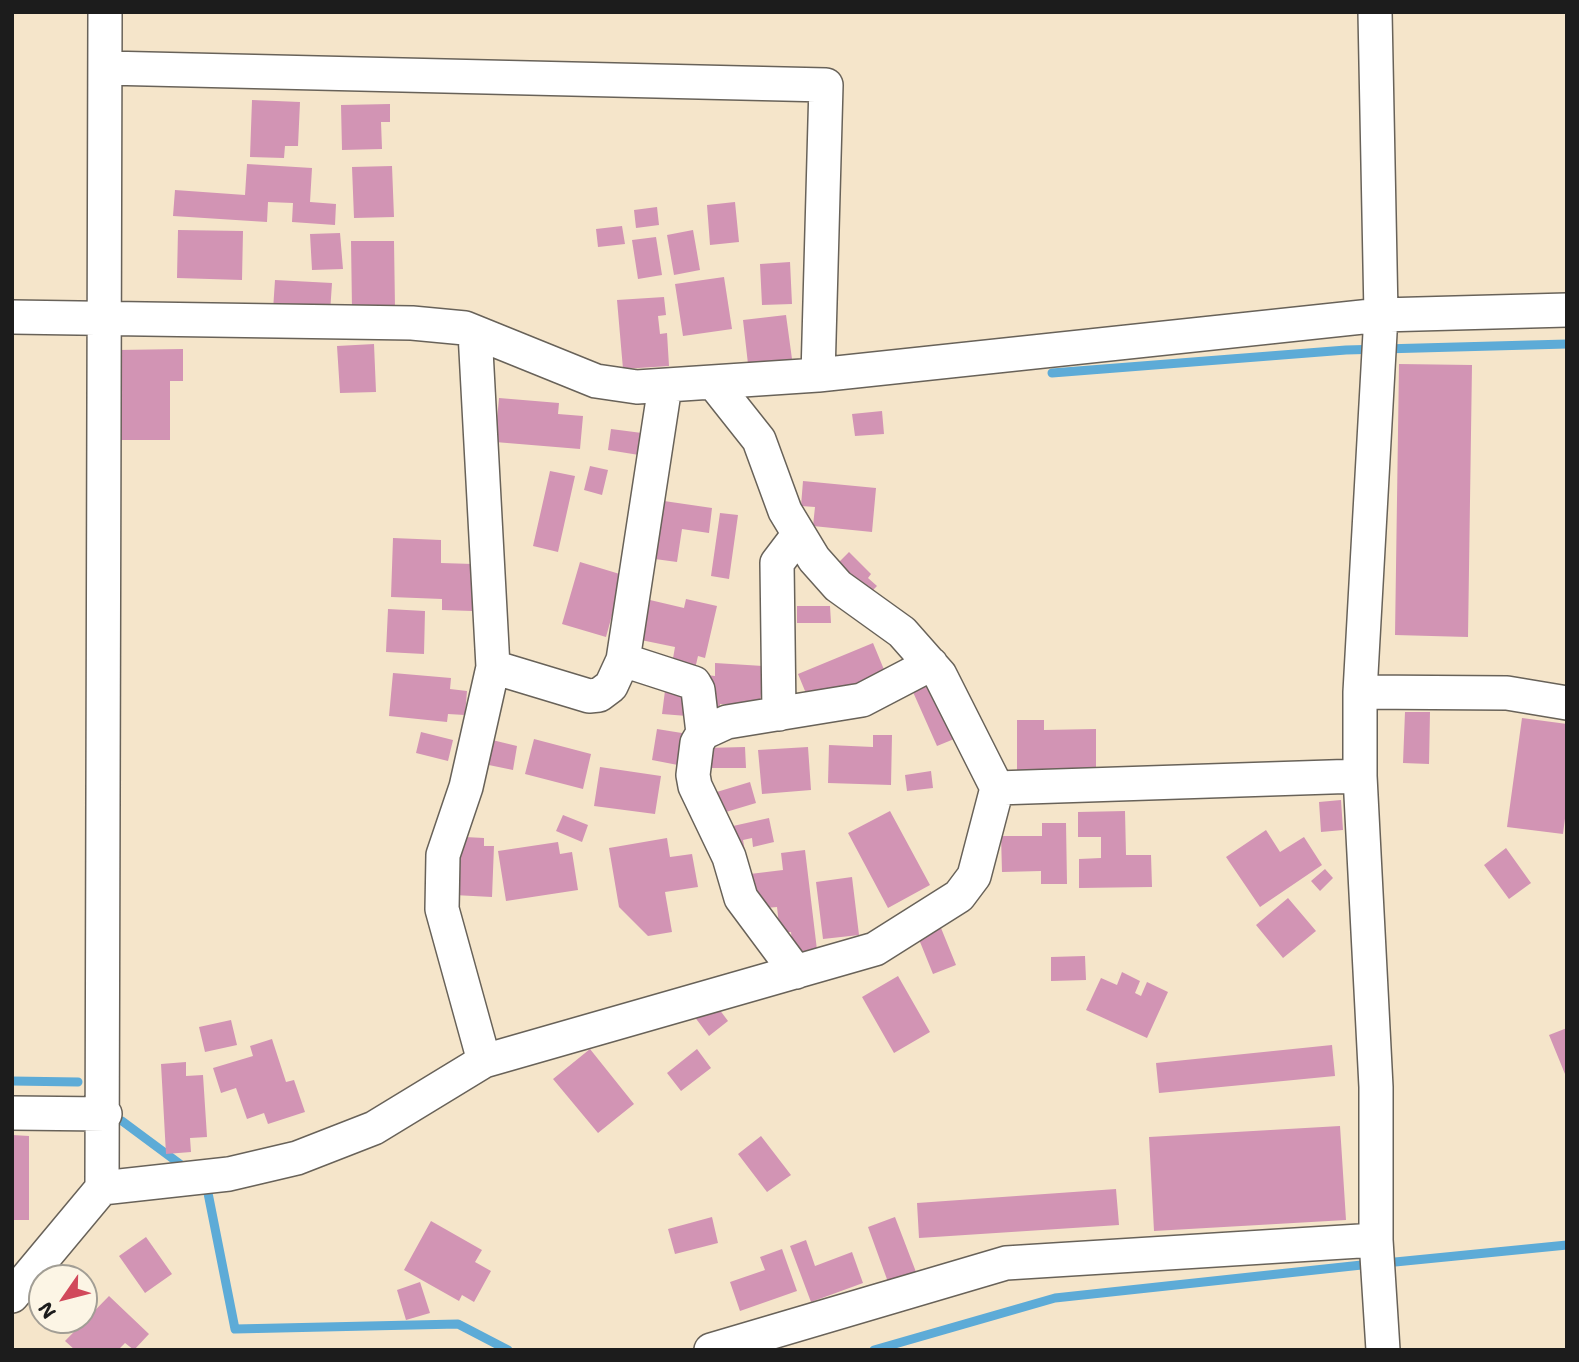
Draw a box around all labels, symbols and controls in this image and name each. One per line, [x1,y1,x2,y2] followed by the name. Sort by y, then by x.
[28,1264,98,1334] north arrow
[32,1297,62,1324] text: N

